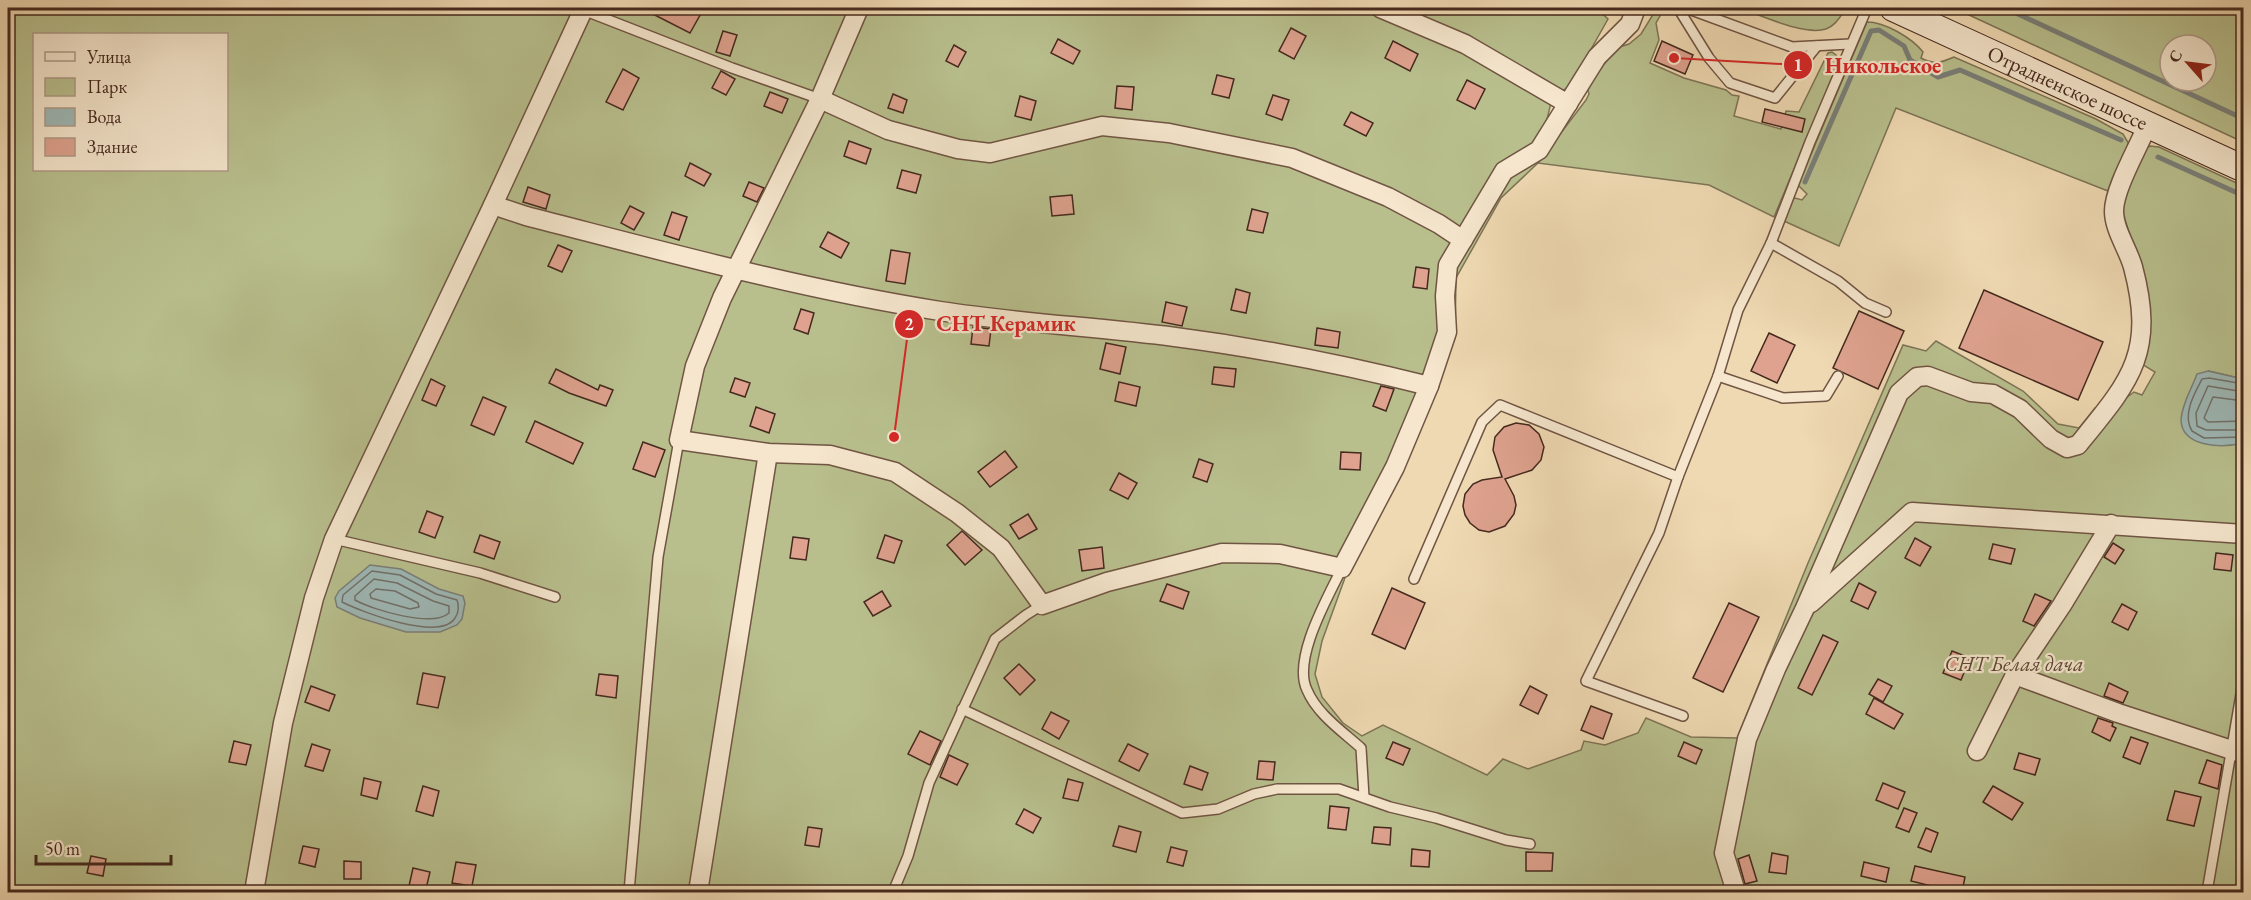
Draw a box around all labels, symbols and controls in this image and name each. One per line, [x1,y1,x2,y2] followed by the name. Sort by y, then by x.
[33,33,228,171] legend
[2158,33,2218,93] north arrow
[1983,39,2152,136] street label: Отрадненское шоссе
[86,45,132,68] text: Улица
[1783,45,1953,85] callout: Никольское
[2163,46,2187,66] text: С
[1825,51,1941,80] text: Никольское
[1793,53,1803,76] text: 1
[87,75,127,98] text: Парк
[87,105,122,128] text: Вода
[87,135,137,158] text: Здание
[894,304,1088,344] callout: СНТ Керамик
[936,309,1077,338] text: СНТ Керамик
[904,312,914,335] text: 2
[1944,650,2084,677] park label: СНТ Белая дача
[36,828,171,866] scale bar
[45,837,80,860] text: 50 m

